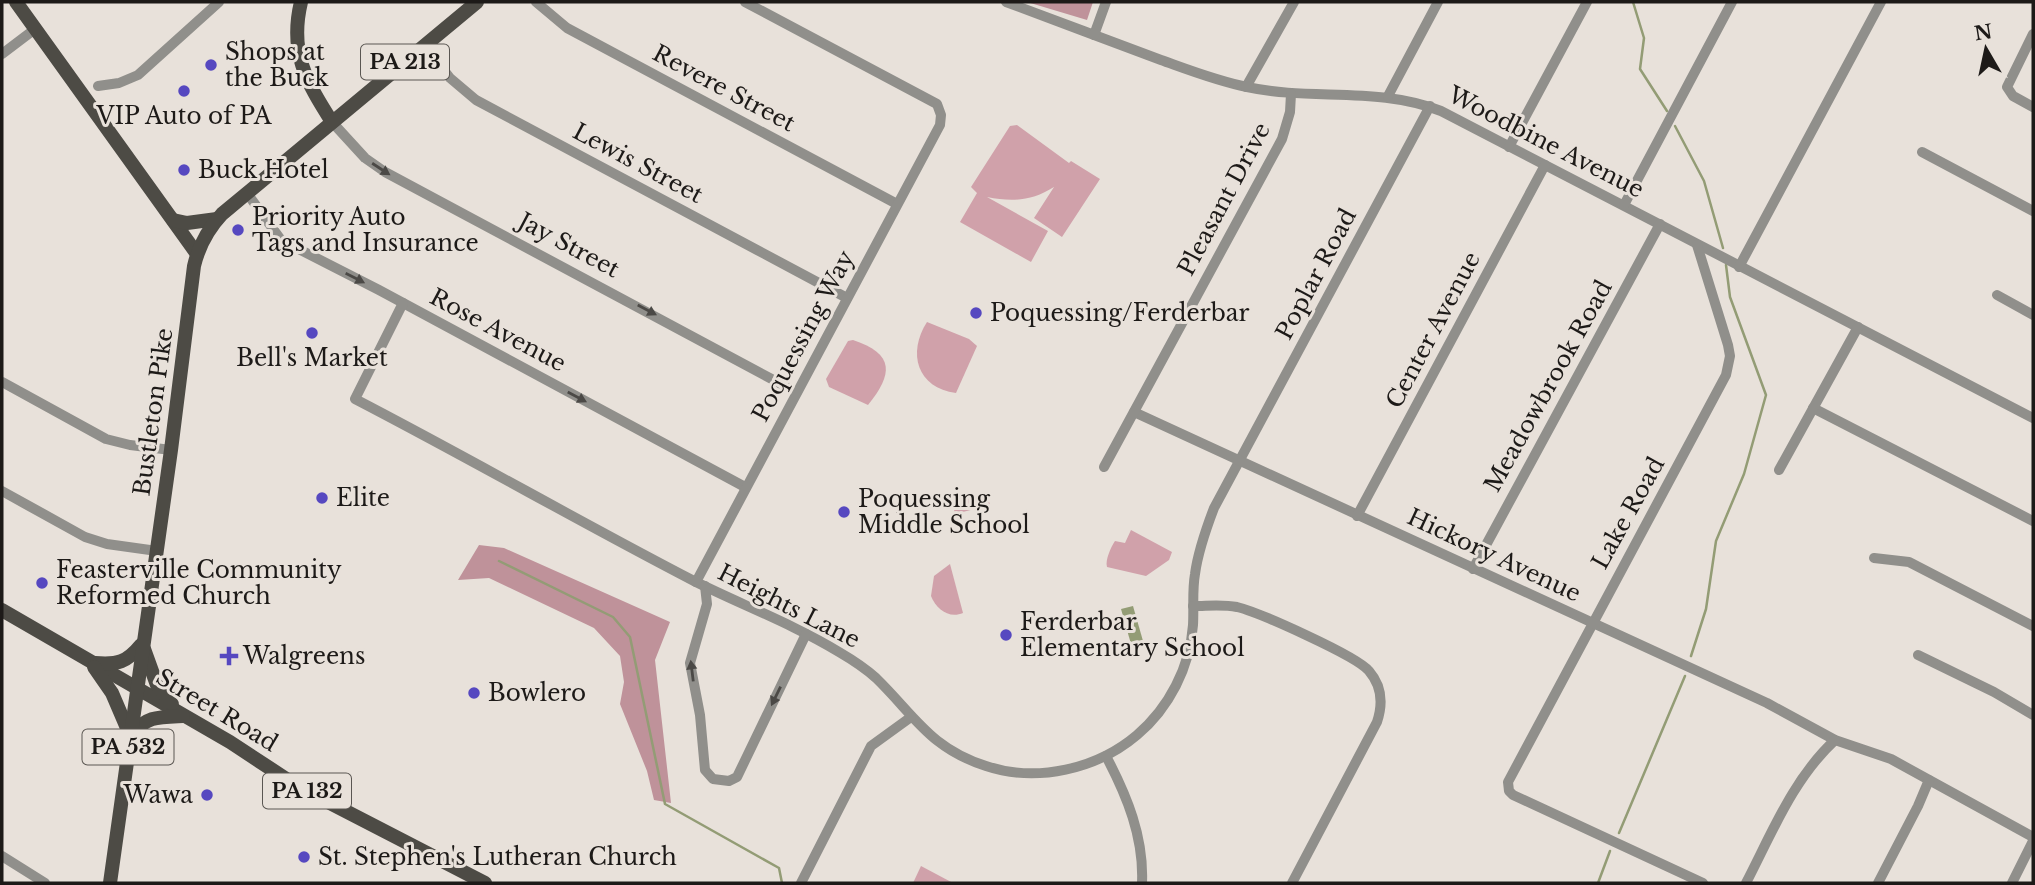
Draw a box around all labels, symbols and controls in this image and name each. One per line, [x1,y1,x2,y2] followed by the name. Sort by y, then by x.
[1951,14,2021,84] north arrow
[1973,20,1994,45] text: N
[225,38,330,92] place label: Shops at the Buck
[648,39,800,137] street label: Revere Street
[361,44,449,80] road number: PA 213
[203,57,219,73] marker: Shops at the Buck
[1443,80,1649,204] street label: Woodbine Avenue
[176,83,192,99] marker: VIP Auto of PA
[96,102,273,130] place label: VIP Auto of PA
[568,117,708,209] street label: Lewis Street
[1172,118,1276,280] street label: Pleasant Drive
[198,156,329,184] place label: Buck Hotel
[176,162,192,178] marker: Buck Hotel
[372,162,390,176] one-way arrow
[252,203,479,257] place label: Priority Auto Tags and Insurance
[1270,204,1362,344] street label: Poplar Road
[511,205,625,283] street label: Jay Street
[230,222,246,238] marker: Priority Auto Tags and Insurance
[746,245,860,426] street label: Poquessing Way
[1380,247,1486,413] street label: Center Avenue
[345,272,365,283] one-way arrow
[1478,275,1618,497] street label: Meadowbrook Road
[425,282,571,378] street label: Rose Avenue
[990,299,1250,327] place label: Poquessing/Ferderbar
[637,304,657,316] one-way arrow
[968,305,984,321] marker: Poquessing/Ferderbar
[304,325,320,341] marker: Bell's Market
[127,326,179,498] street label: Bustleton Pike
[236,344,388,372] place label: Bell's Market
[567,391,587,403] one-way arrow
[1586,452,1670,574] street label: Lake Road
[336,484,390,512] place label: Elite
[858,485,1030,539] place label: Poquessing Middle School
[314,490,330,506] marker: Elite
[1403,503,1585,607] street label: Hickory Avenue
[836,504,852,520] marker: Poquessing Middle School
[56,556,342,610] place label: Feasterville Community Reformed Church
[713,558,865,654] street label: Heights Lane
[34,575,50,591] marker: Feasterville Community Reformed Church
[1020,608,1245,662] place label: Ferderbar Elementary School
[998,627,1014,643] marker: Ferderbar Elementary School
[242,642,365,670] place label: Walgreens
[221,648,237,664] marker: Walgreens
[687,660,698,682] one-way arrow
[151,663,283,757] street label: Street Road
[488,679,586,707] place label: Bowlero
[466,685,482,701] marker: Bowlero
[770,686,782,706] one-way arrow
[82,730,174,764] road number: PA 532
[263,774,351,808] road number: PA 132
[123,781,193,809] place label: Wawa
[199,787,215,803] marker: Wawa
[318,843,677,871] place label: St. Stephen's Lutheran Church
[296,849,312,865] marker: St. Stephen's Lutheran Church

